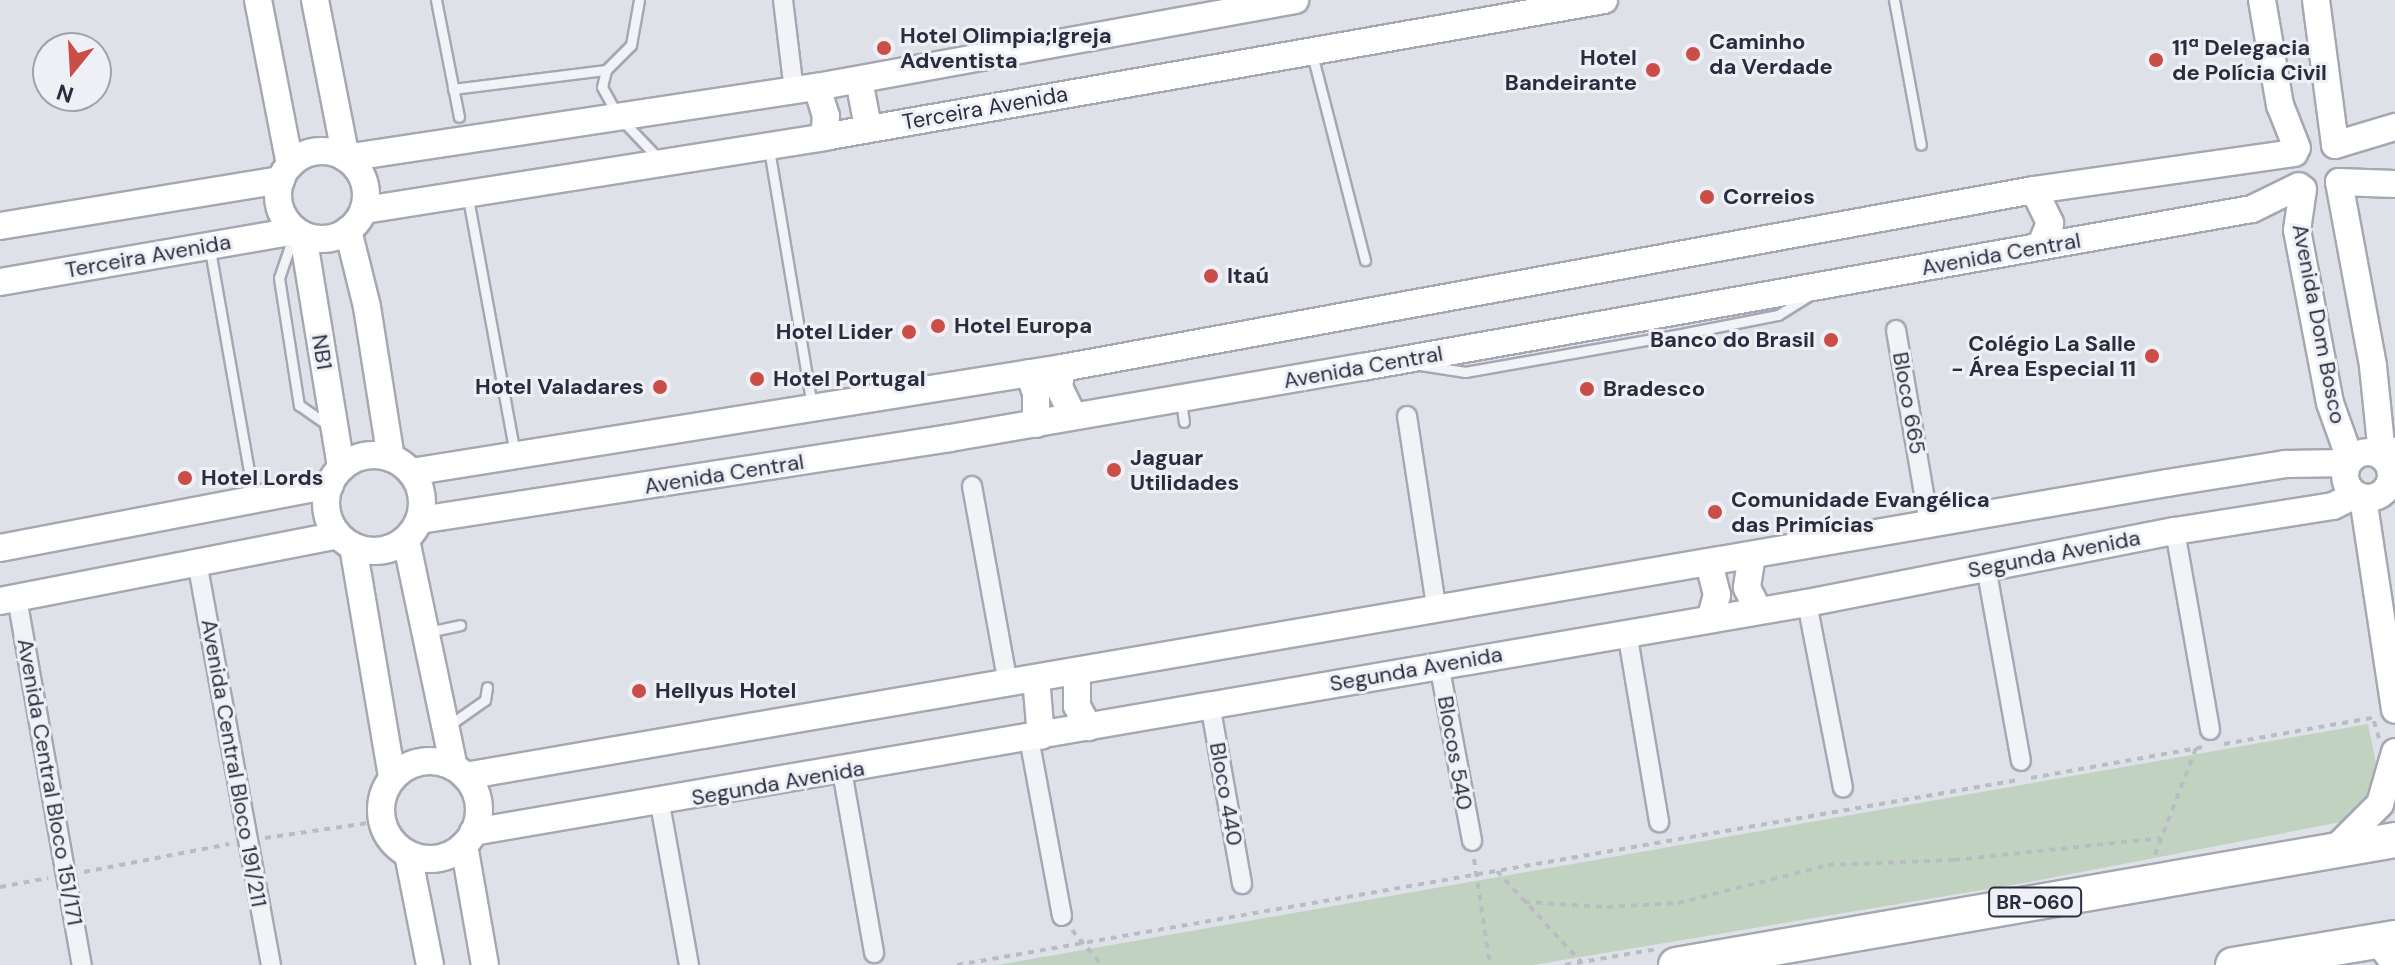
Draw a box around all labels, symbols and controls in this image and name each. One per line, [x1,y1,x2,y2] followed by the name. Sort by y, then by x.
[900,22,1112,74] place label: Hotel Olimpia;Igreja Adventista
[1709,28,1833,80] place label: Caminho da Verdade
[32,32,112,112] north arrow
[2172,34,2327,86] place label: 11ª Delegacia de Polícia Civil
[875,39,893,57] marker: Hotel Olimpia;Igreja Adventista
[1505,44,1637,96] place label: Hotel Bandeirante
[1684,45,1702,63] marker: Caminho da Verdade
[2147,51,2165,69] marker: 11ª Delegacia de Polícia Civil
[1644,61,1662,79] marker: Hotel Bandeirante
[53,77,77,110] text: N
[900,80,1070,136] street label: Terceira Avenida
[1723,184,1815,210] place label: Correios
[1698,188,1716,206] marker: Correios
[2287,222,2351,426] street label: Avenida Dom Bosco
[1919,227,2083,281] street label: Avenida Central
[63,228,233,284] street label: Terceira Avenida
[1227,263,1269,289] place label: Itaú
[1202,267,1220,285] marker: Itaú
[954,313,1092,339] place label: Hotel Europa
[929,317,947,335] marker: Hotel Europa
[776,319,893,345] place label: Hotel Lider
[900,323,918,341] marker: Hotel Lider
[1650,327,1815,353] place label: Banco do Brasil
[1951,330,2136,382] place label: Colégio La Salle - Área Especial 11
[1822,331,1840,349] marker: Banco do Brasil
[306,332,338,372] street label: NB1
[1281,340,1445,394] street label: Avenida Central
[2143,347,2161,365] marker: Colégio La Salle - Área Especial 11
[1887,350,1931,456] street label: Bloco 665
[773,366,926,392] place label: Hotel Portugal
[748,370,766,388] marker: Hotel Portugal
[475,374,644,400] place label: Hotel Valadares
[1603,376,1705,402] place label: Bradesco
[651,378,669,396] marker: Hotel Valadares
[1578,380,1596,398] marker: Bradesco
[1130,444,1239,496] place label: Jaguar Utilidades
[642,448,806,500] street label: Avenida Central
[1105,461,1123,479] marker: Jaguar Utilidades
[201,465,323,491] place label: Hotel Lords
[176,469,194,487] marker: Hotel Lords
[1731,486,1990,538] place label: Comunidade Evangélica das Primícias
[1706,503,1724,521] marker: Comunidade Evangélica das Primícias
[1966,524,2142,584] street label: Segunda Avenida
[196,617,272,909] street label: Avenida Central Bloco 191/211
[12,636,88,928] street label: Avenida Central Bloco 151/171
[1328,641,1504,697] street label: Segunda Avenida
[655,678,796,704] place label: Hellyus Hotel
[630,682,648,700] marker: Hellyus Hotel
[1432,694,1478,812] street label: Blocos 540
[1204,740,1248,848] street label: Bloco 440
[690,755,866,811] street label: Segunda Avenida
[1987,886,2083,918] road number: BR-060

